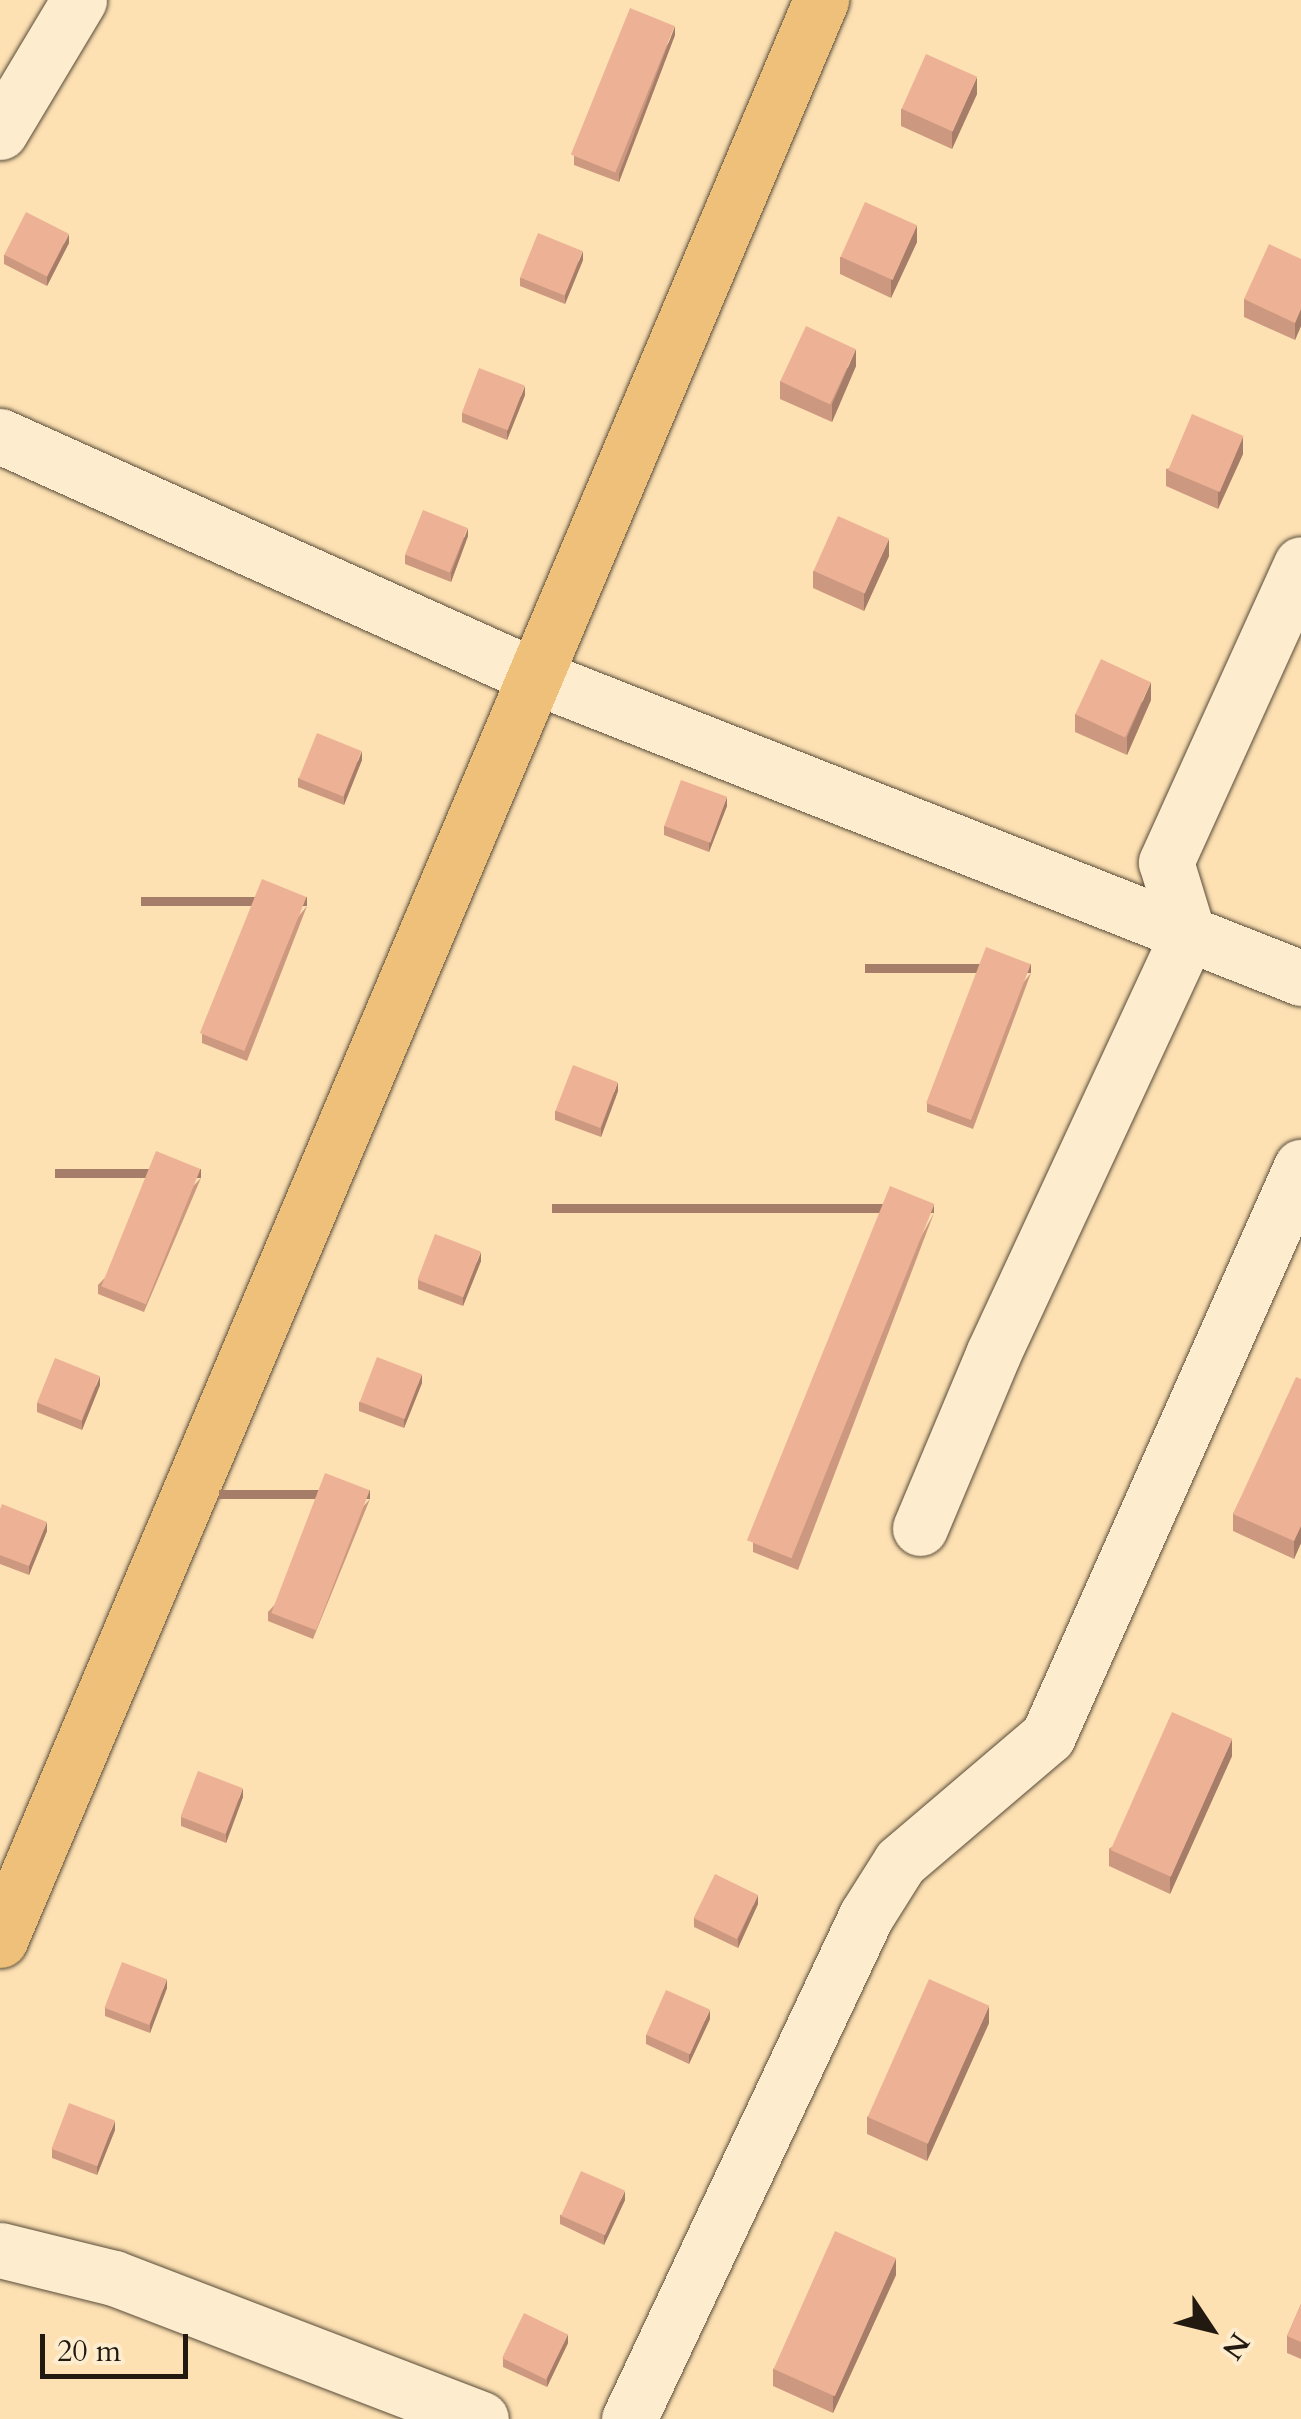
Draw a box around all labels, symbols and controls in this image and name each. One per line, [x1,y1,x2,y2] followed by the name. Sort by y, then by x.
[1161,2279,1261,2379] north arrow
[45,2314,192,2376] scale bar
[1213,2325,1258,2367] text: N
[57,2331,121,2372] text: 20 m

